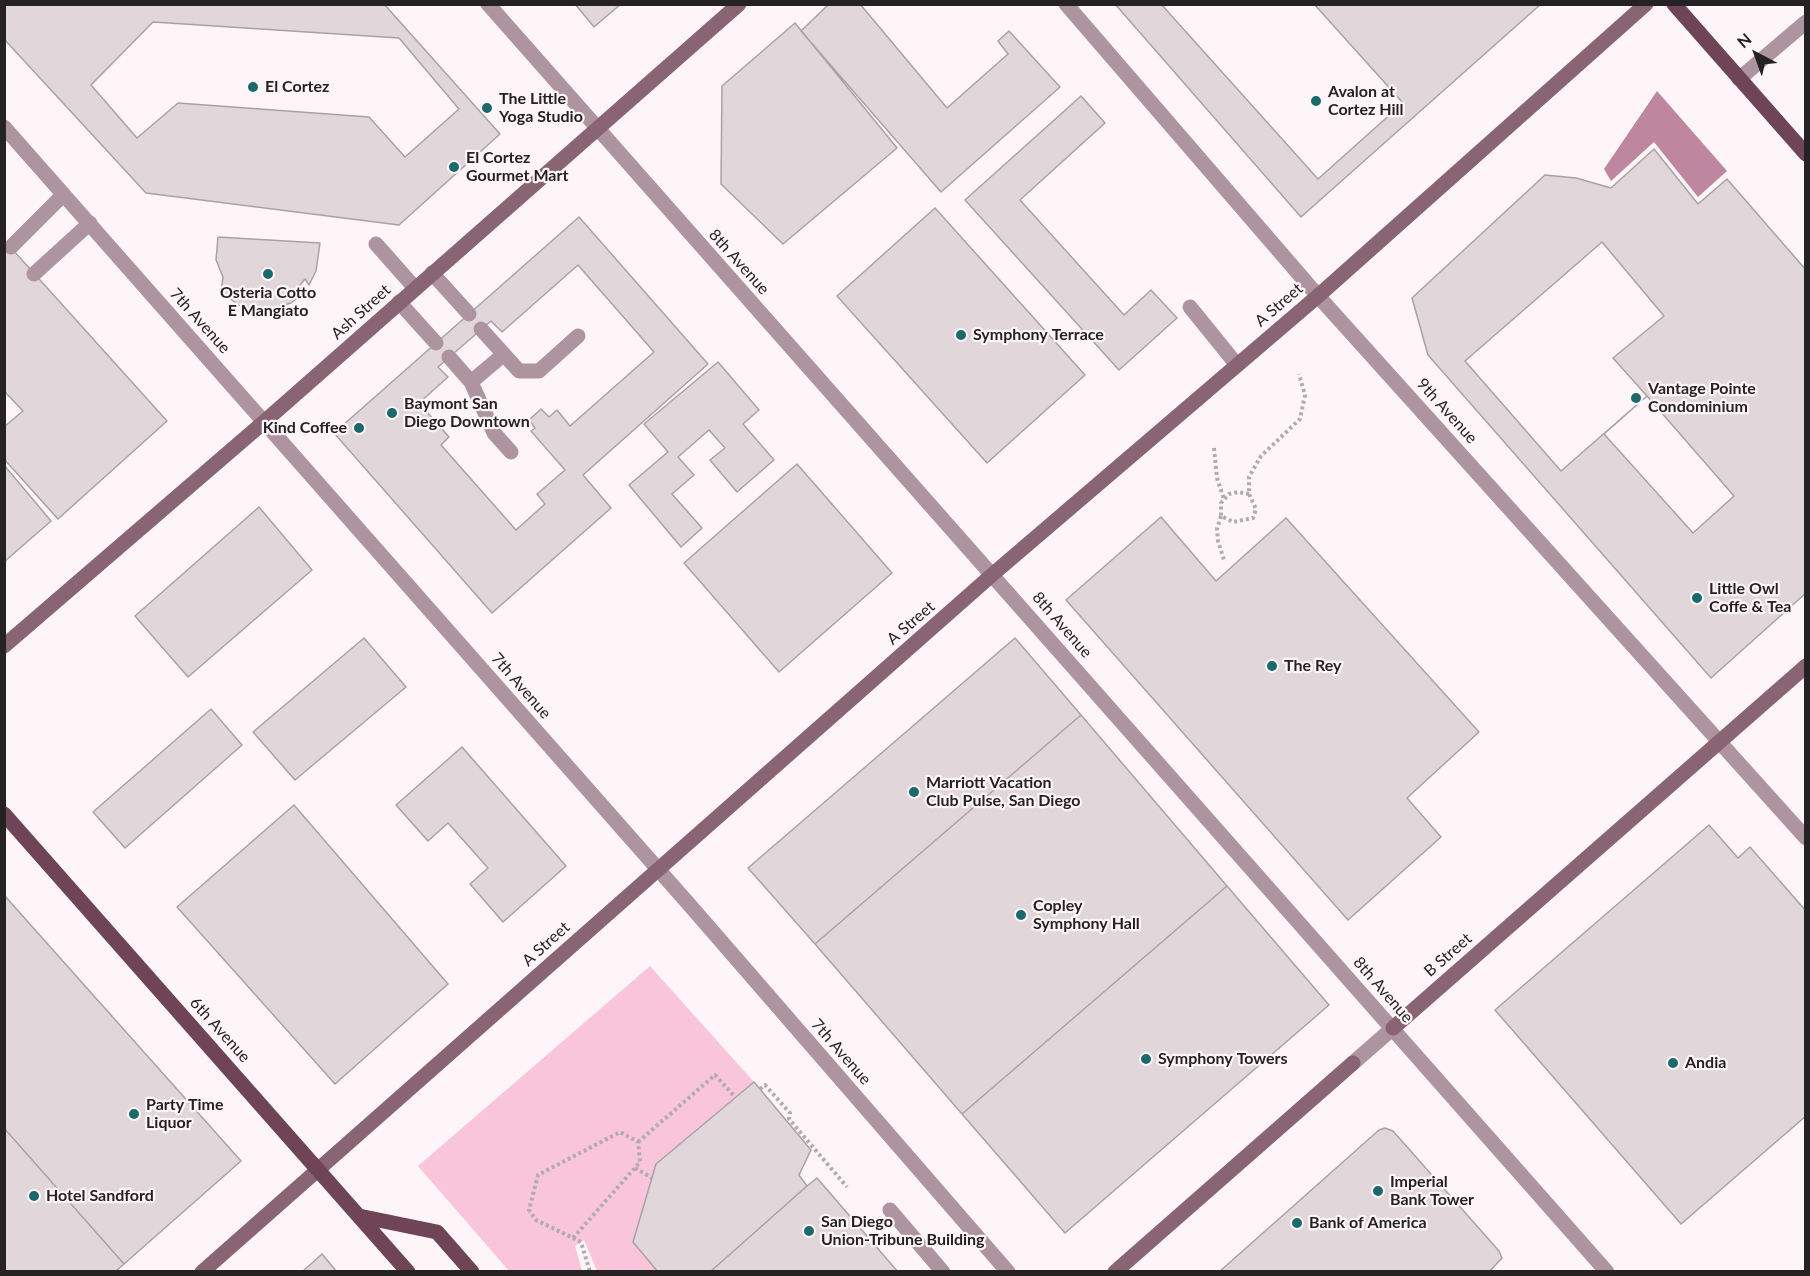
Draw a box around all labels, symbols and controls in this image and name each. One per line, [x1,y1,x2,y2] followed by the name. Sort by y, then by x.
[1726,24,1786,84] north arrow
[1733,29,1755,51] text: N
[265,77,329,97] place label: El Cortez
[246,80,260,94] marker: El Cortez
[1328,82,1403,120] place label: Avalon at Cortez Hill
[499,89,583,127] place label: The Little Yoga Studio
[1309,94,1323,108] marker: Avalon at Cortez Hill
[480,101,494,115] marker: The Little Yoga Studio
[466,148,568,186] place label: El Cortez Gourmet Mart
[447,160,461,174] marker: El Cortez Gourmet Mart
[705,225,773,299] street label: 8th Avenue
[261,267,275,281] marker: Osteria Cotto E Mangiato
[1251,279,1307,331] street label: A Street
[327,280,395,344] street label: Ash Street
[220,283,316,321] place label: Osteria Cotto E Mangiato
[166,284,234,358] street label: 7th Avenue
[973,325,1104,345] place label: Symphony Terrace
[954,328,968,342] marker: Symphony Terrace
[1413,374,1481,448] street label: 9th Avenue
[1648,379,1756,417] place label: Vantage Pointe Condominium
[1629,391,1643,405] marker: Vantage Pointe Condominium
[404,394,530,432] place label: Baymont San Diego Downtown
[385,406,399,420] marker: Baymont San Diego Downtown
[263,418,347,438] place label: Kind Coffee
[352,421,366,435] marker: Kind Coffee
[1709,579,1791,617] place label: Little Owl Coffe & Tea
[1028,588,1096,662] street label: 8th Avenue
[1690,591,1704,605] marker: Little Owl Coffe & Tea
[883,597,939,649] street label: A Street
[487,649,555,723] street label: 7th Avenue
[1284,656,1341,676] place label: The Rey
[1265,659,1279,673] marker: The Rey
[926,773,1080,811] place label: Marriott Vacation Club Pulse, San Diego
[907,785,921,799] marker: Marriott Vacation Club Pulse, San Diego
[1033,896,1140,934] place label: Copley Symphony Hall
[1014,908,1028,922] marker: Copley Symphony Hall
[518,918,574,970] street label: A Street
[1420,929,1476,981] street label: B Street
[1349,953,1417,1027] street label: 8th Avenue
[186,993,254,1067] street label: 6th Avenue
[807,1015,875,1089] street label: 7th Avenue
[1158,1049,1288,1069] place label: Symphony Towers
[1139,1052,1153,1066] marker: Symphony Towers
[1685,1053,1726,1073] place label: Andia
[1666,1056,1680,1070] marker: Andia
[146,1095,224,1133] place label: Party Time Liquor
[127,1107,141,1121] marker: Party Time Liquor
[1390,1172,1474,1210] place label: Imperial Bank Tower
[1371,1184,1385,1198] marker: Imperial Bank Tower
[46,1186,154,1206] place label: Hotel Sandford
[27,1189,41,1203] marker: Hotel Sandford
[821,1212,985,1250] place label: San Diego Union-Tribune Building
[1309,1213,1427,1233] place label: Bank of America
[1290,1216,1304,1230] marker: Bank of America
[802,1224,816,1238] marker: San Diego Union-Tribune Building

